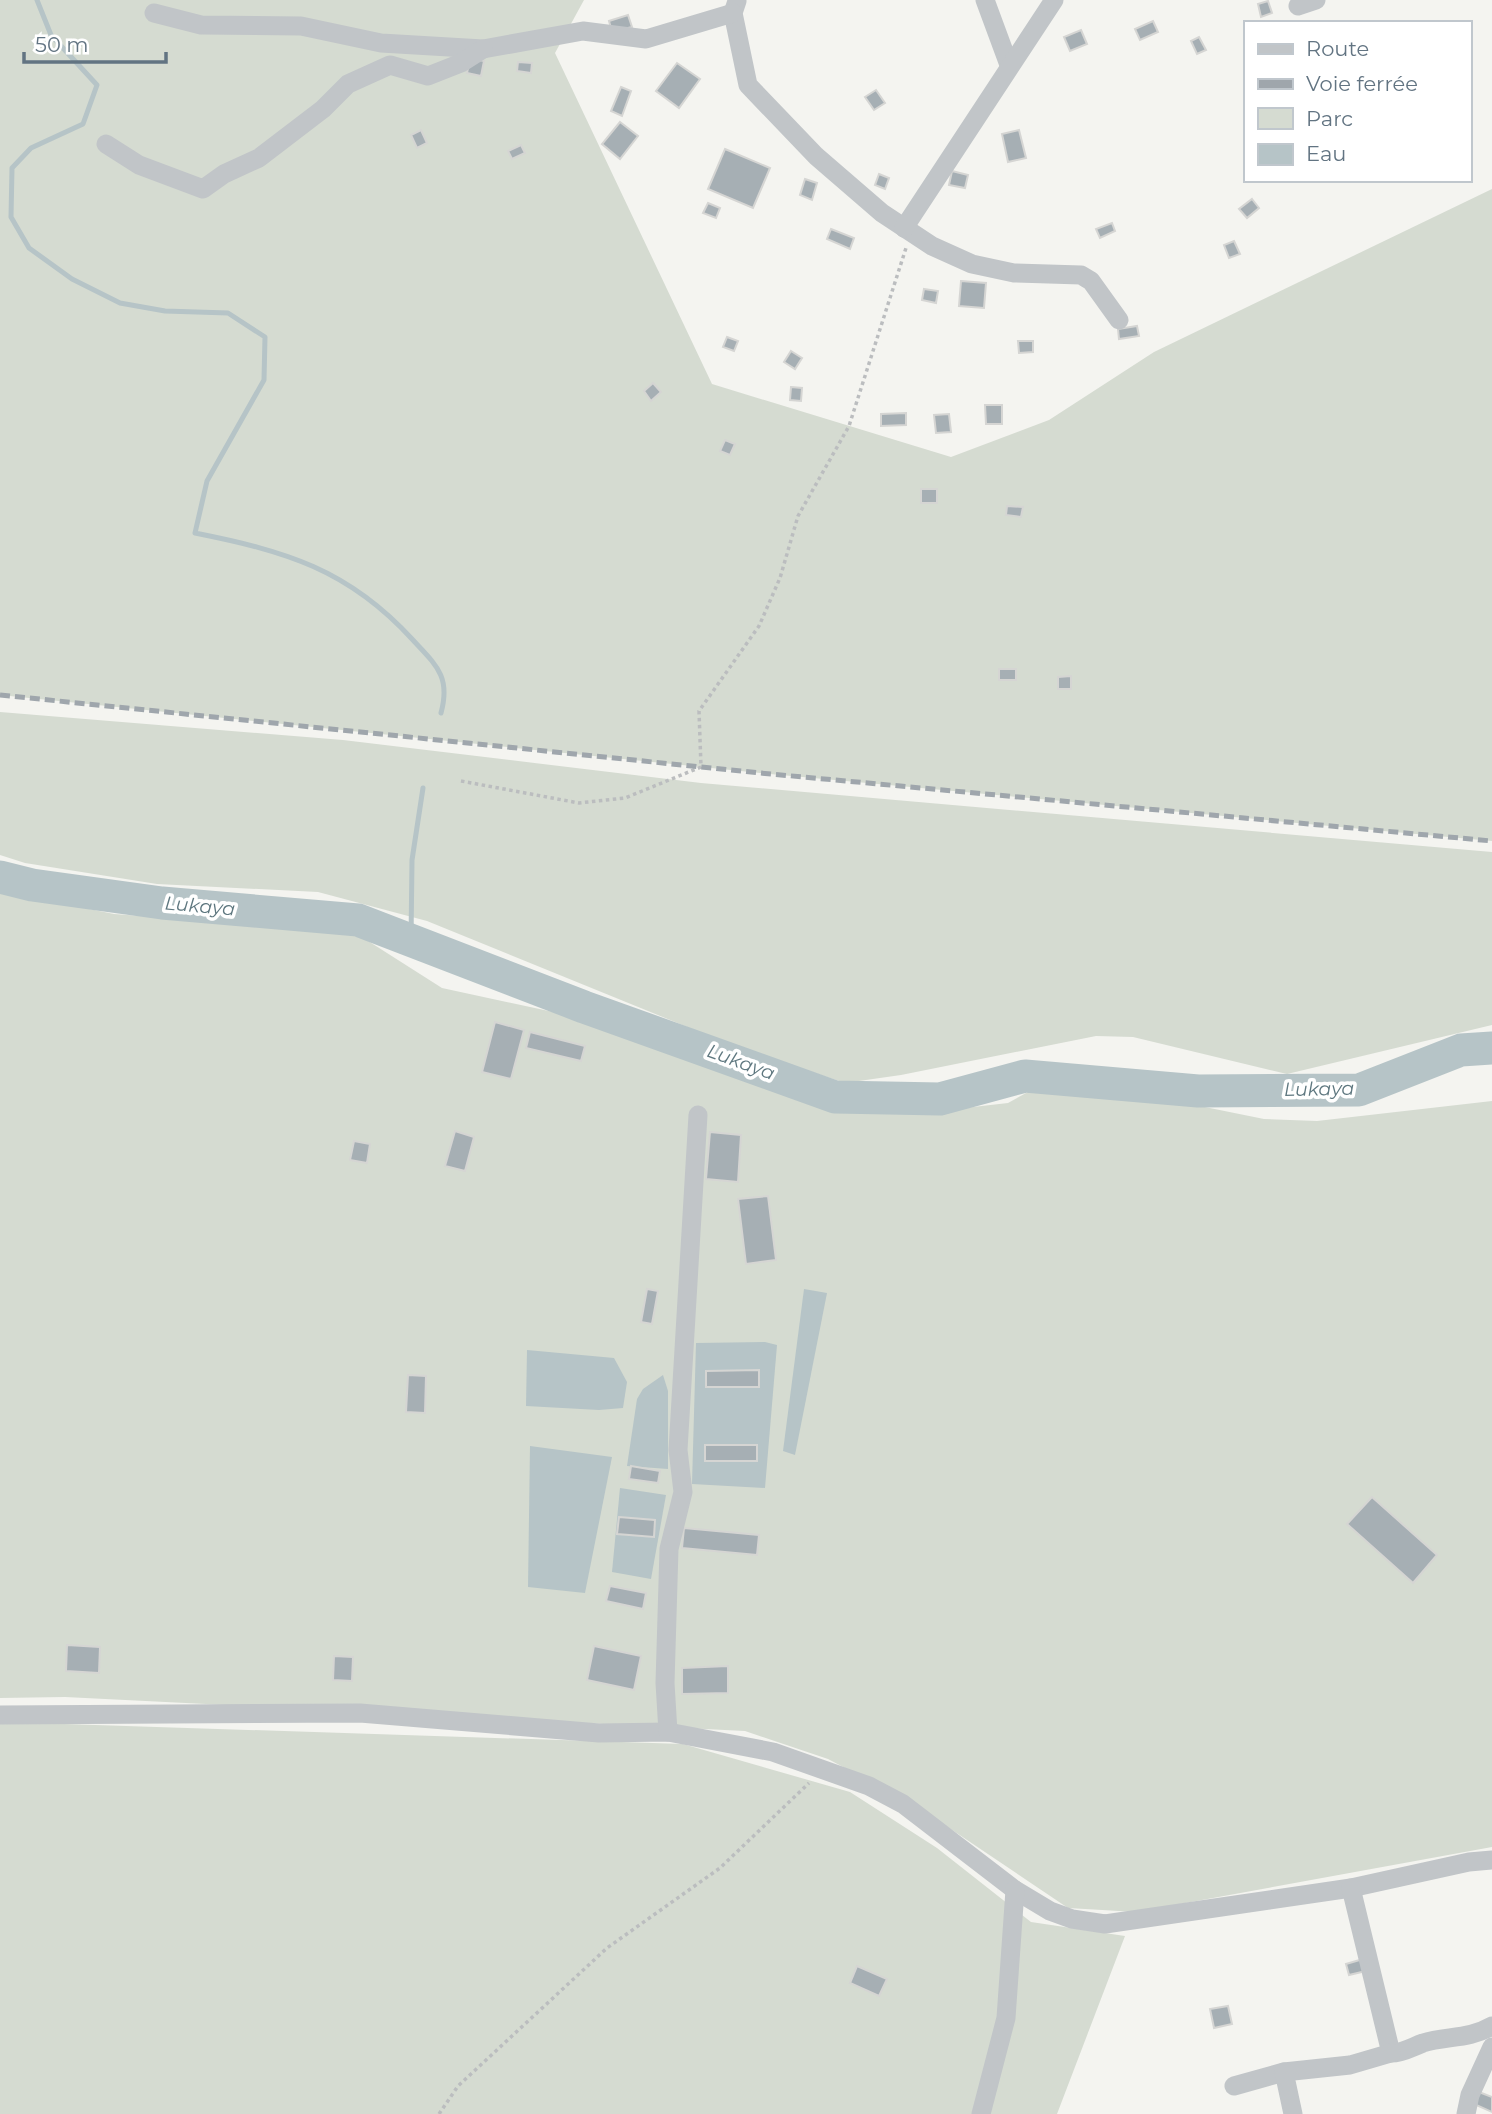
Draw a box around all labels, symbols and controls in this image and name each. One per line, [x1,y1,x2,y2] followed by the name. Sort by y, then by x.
[24,21,166,65] scale bar
[1244,21,1471,182] legend
[35,32,89,57] text: 50 m
[1306,36,1369,61] text: Route
[1306,71,1418,96] text: Voie ferrée
[1306,106,1353,131] text: Parc
[1306,141,1346,166] text: Eau
[164,891,236,921] water label: Lukaya
[704,1039,778,1085] water label: Lukaya
[1284,1077,1355,1101] water label: Lukaya

